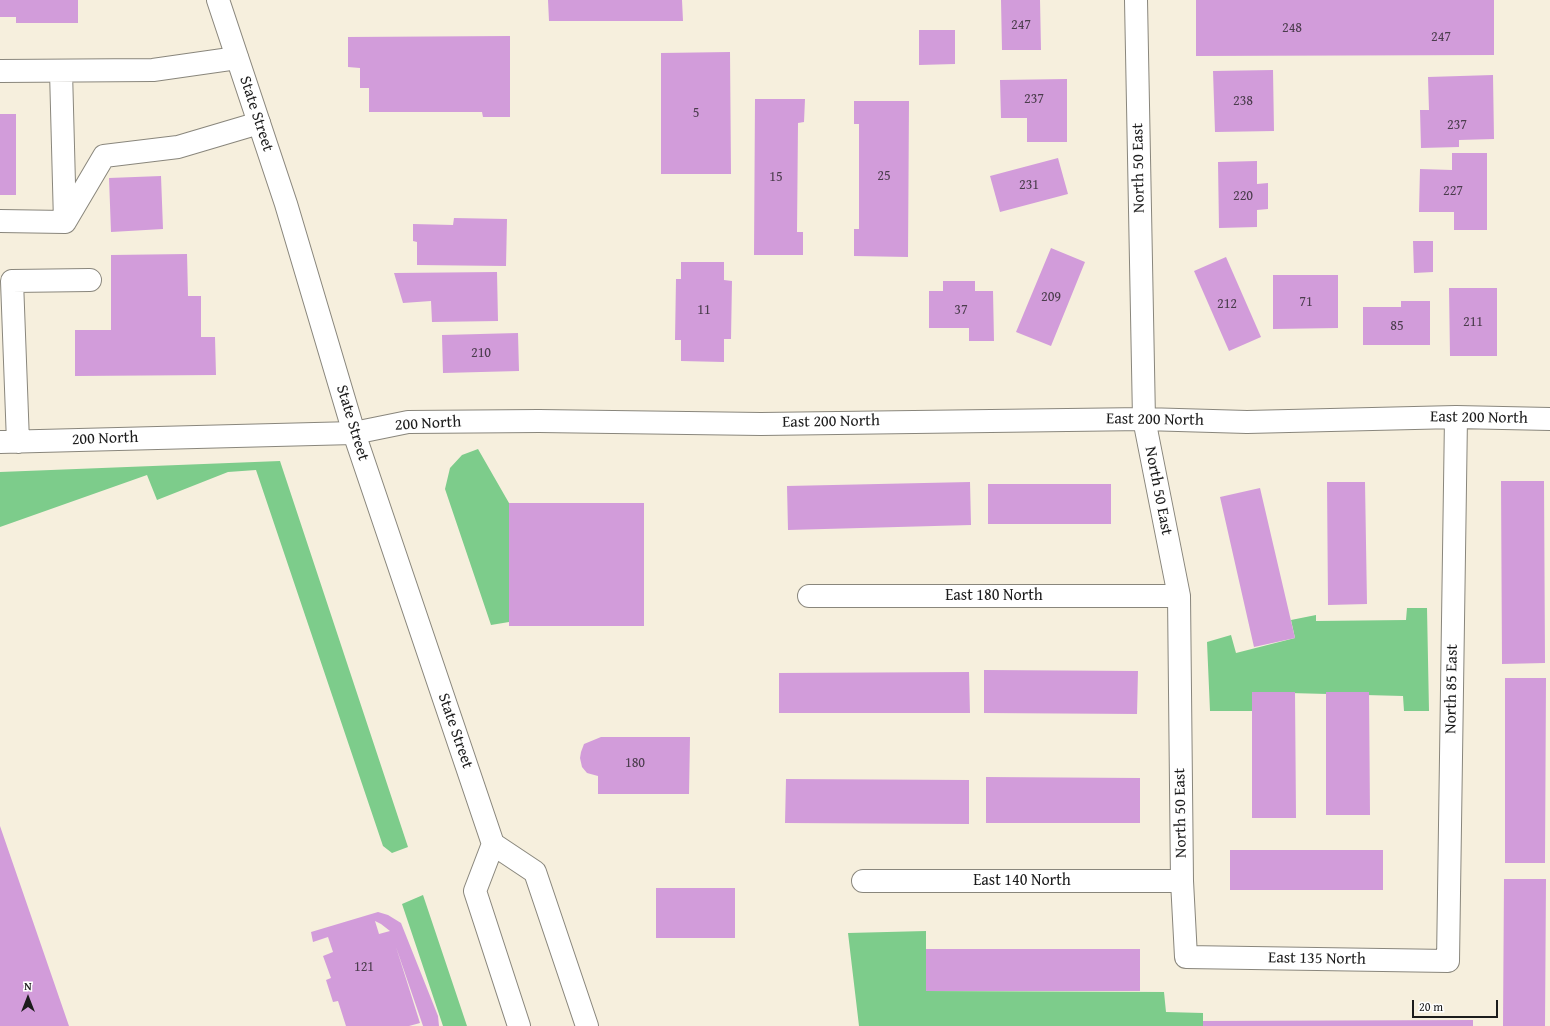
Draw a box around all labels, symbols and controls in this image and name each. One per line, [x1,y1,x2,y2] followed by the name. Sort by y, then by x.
[1011,17,1031,33] house number: 247
[1282,20,1302,36] house number: 248
[1431,29,1451,45] house number: 247
[235,74,277,154] street label: State Street
[1024,91,1044,107] house number: 237
[1233,93,1253,109] house number: 238
[693,105,699,121] house number: 5
[1447,117,1467,133] house number: 237
[1129,123,1149,213] street label: North 50 East
[877,168,891,184] house number: 25
[769,169,783,185] house number: 15
[1019,177,1039,193] house number: 231
[1443,183,1463,199] house number: 227
[1233,188,1253,204] house number: 220
[1041,289,1061,305] house number: 209
[1299,294,1313,310] house number: 71
[1217,296,1237,312] house number: 212
[697,302,711,318] house number: 11
[954,302,968,318] house number: 37
[1463,314,1483,330] house number: 211
[1390,318,1404,334] house number: 85
[471,345,491,361] house number: 210
[331,383,373,463] street label: State Street
[1430,408,1528,428] street label: East 200 North
[1106,410,1204,430] street label: East 200 North
[782,412,880,432] street label: East 200 North
[394,413,462,435] street label: 200 North
[71,428,139,450] street label: 200 North
[1140,445,1176,537] street label: North 50 East
[945,586,1043,606] street label: East 180 North
[1442,644,1462,734] street label: North 85 East
[433,691,477,771] street label: State Street
[625,755,645,771] house number: 180
[1171,768,1191,858] street label: North 50 East
[973,871,1071,891] street label: East 140 North
[1268,949,1366,969] street label: East 135 North
[354,959,374,975] house number: 121
[8,978,48,1018] north arrow
[24,978,32,994] text: N
[1414,992,1500,1018] scale bar
[1419,998,1443,1015] text: 20 m

